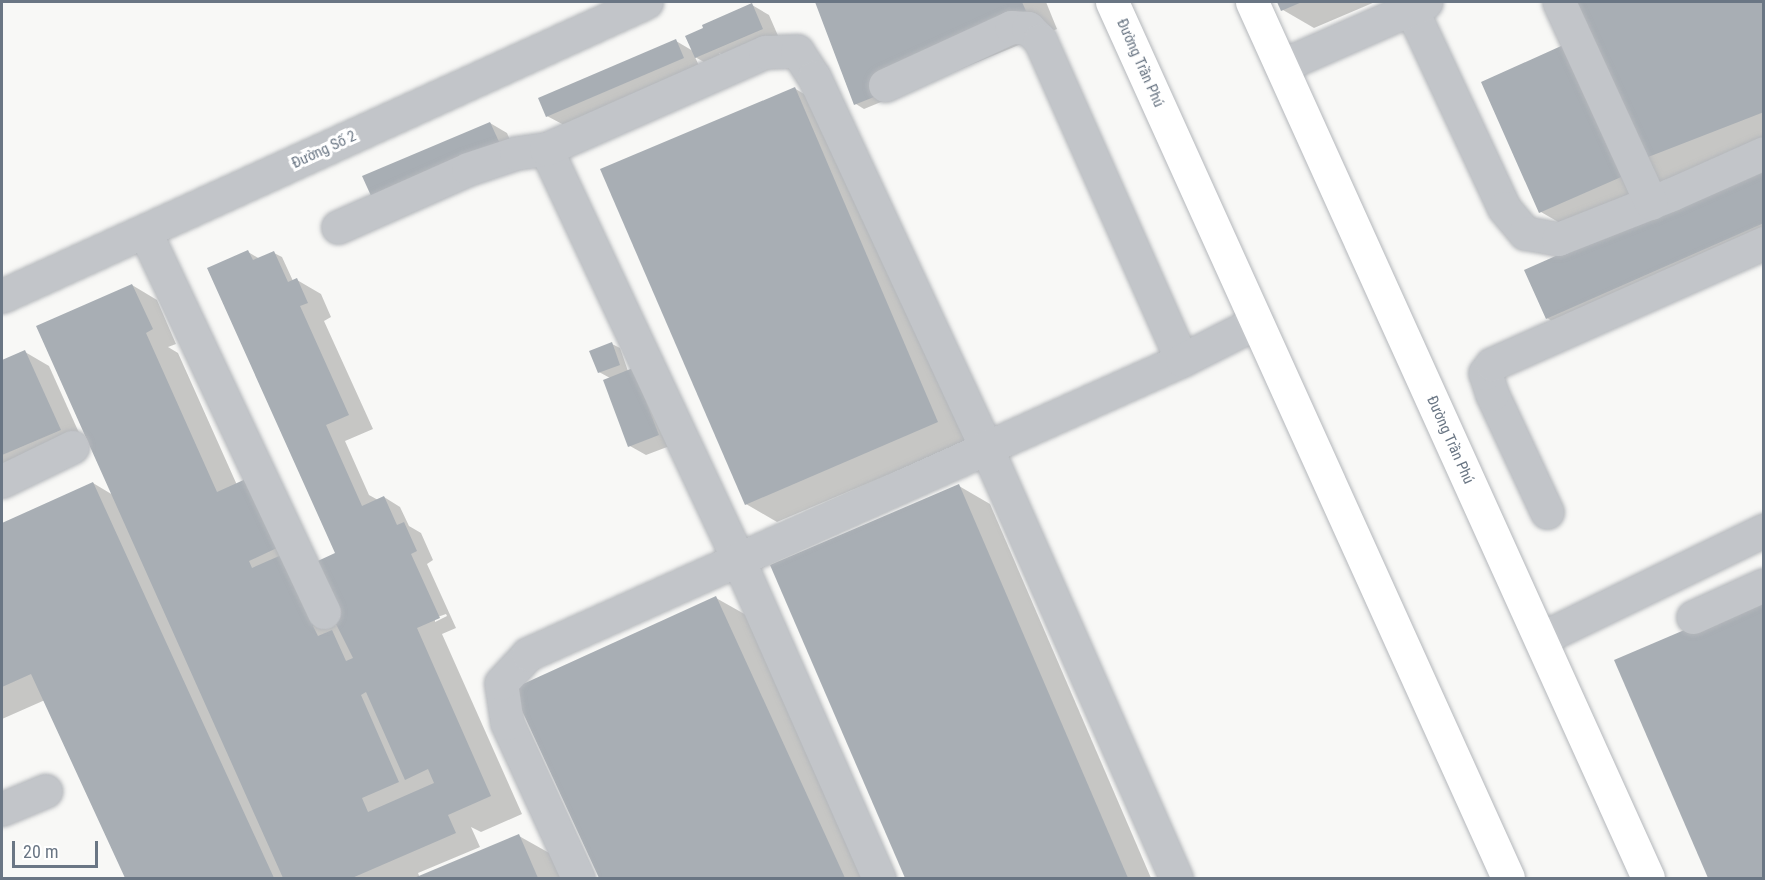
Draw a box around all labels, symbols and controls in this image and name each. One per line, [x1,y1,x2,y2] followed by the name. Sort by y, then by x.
[1112,16,1168,110] street label: Đường Trần Phú
[289,127,359,173] street label: Đường Số 2
[1422,393,1478,487] street label: Đường Trần Phú
[15,829,100,867] scale bar
[23,841,58,862] text: 20 m

